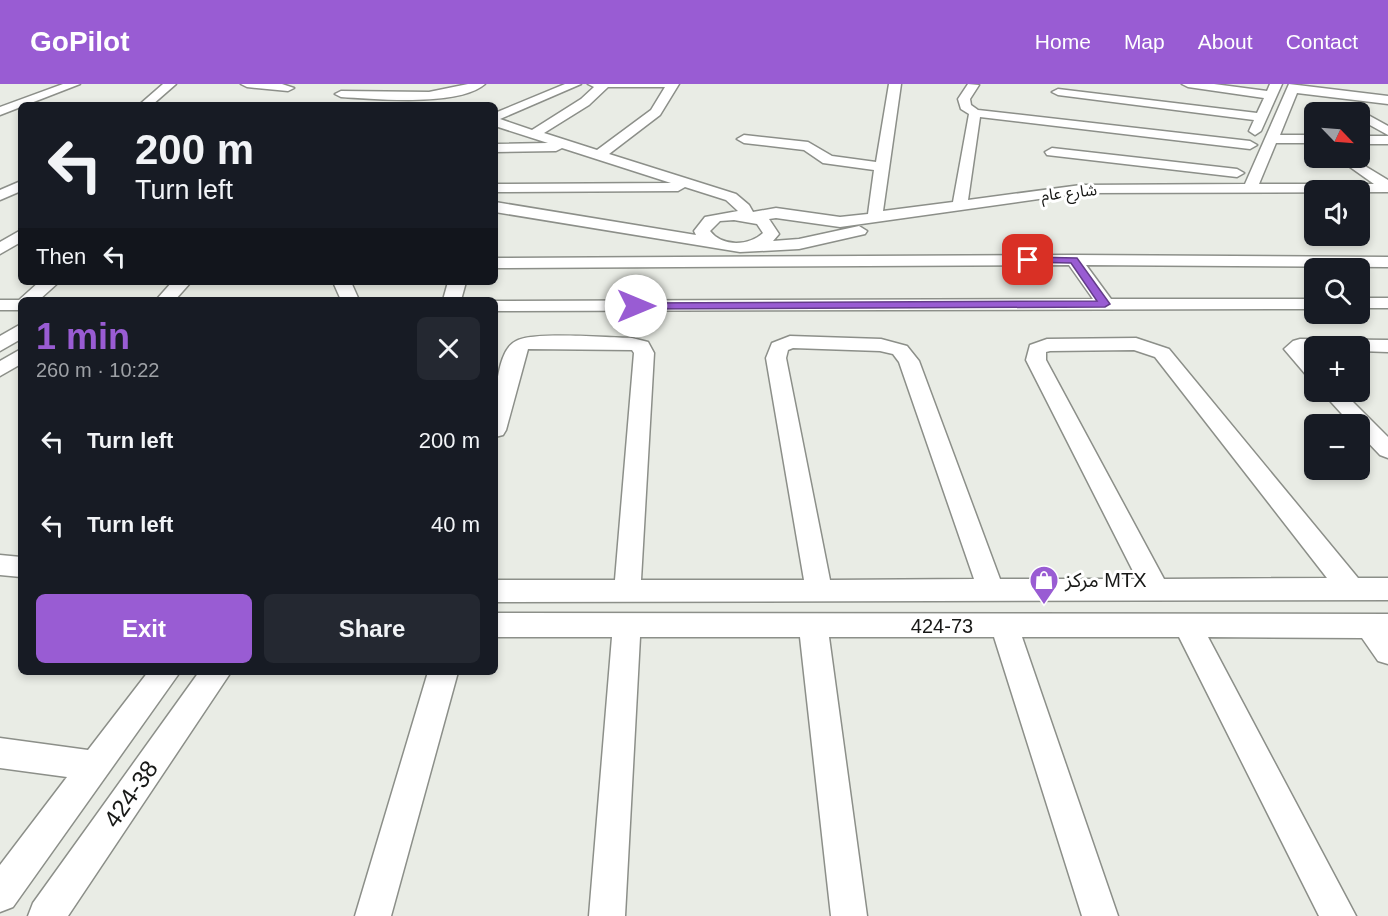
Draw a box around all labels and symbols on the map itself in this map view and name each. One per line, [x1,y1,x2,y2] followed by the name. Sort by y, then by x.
[1304,102,1370,168] north arrow
[1040,181,1098,208] street label: شارع عام
[1002,234,1053,285] pin
[604,274,668,338] position arrow
[1028,564,1060,606] shop icon: مركز MTX
[1064,569,1147,592] place label: مركز MTX
[911,615,973,637] street label: 424-73
[98,755,163,832] street label: 424-38

